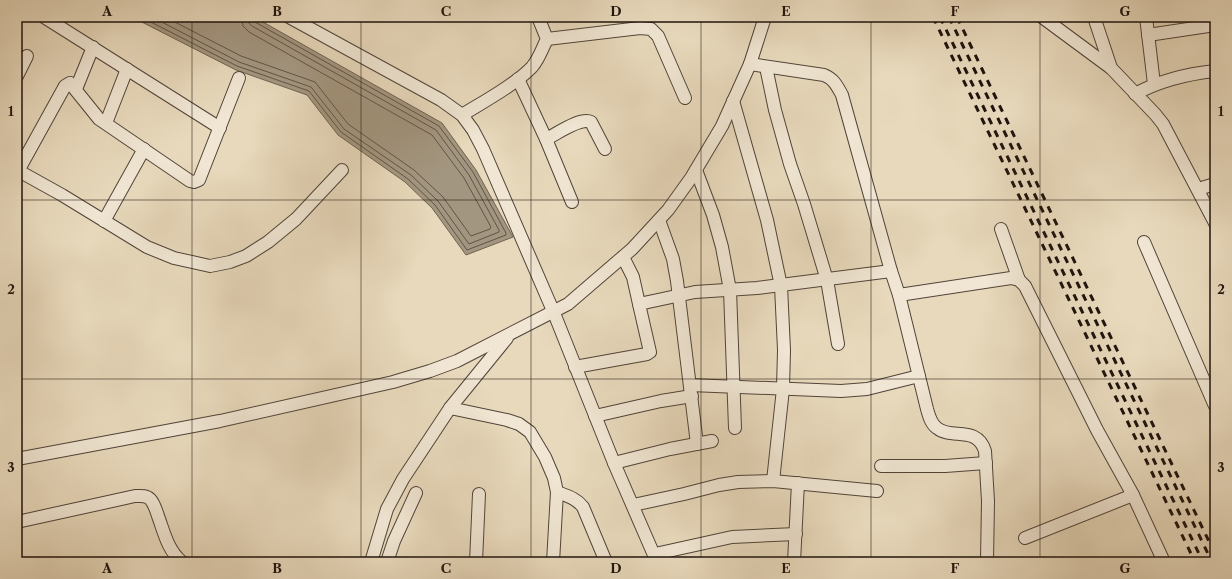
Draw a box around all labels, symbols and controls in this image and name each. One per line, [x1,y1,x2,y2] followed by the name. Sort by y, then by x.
[101,3,113,19] text: A
[272,3,282,19] text: B
[441,3,451,19] text: C
[610,3,622,19] text: D
[781,3,791,19] text: E
[951,3,960,19] text: F
[1119,3,1131,19] text: G
[8,103,14,119] text: 1
[1218,103,1224,119] text: 1
[7,281,15,297] text: 2
[1217,281,1225,297] text: 2
[7,459,15,475] text: 3
[1217,459,1225,475] text: 3
[101,560,113,576] text: A
[272,560,282,576] text: B
[441,560,451,576] text: C
[610,560,622,576] text: D
[781,560,791,576] text: E
[951,560,960,576] text: F
[1119,560,1131,576] text: G

